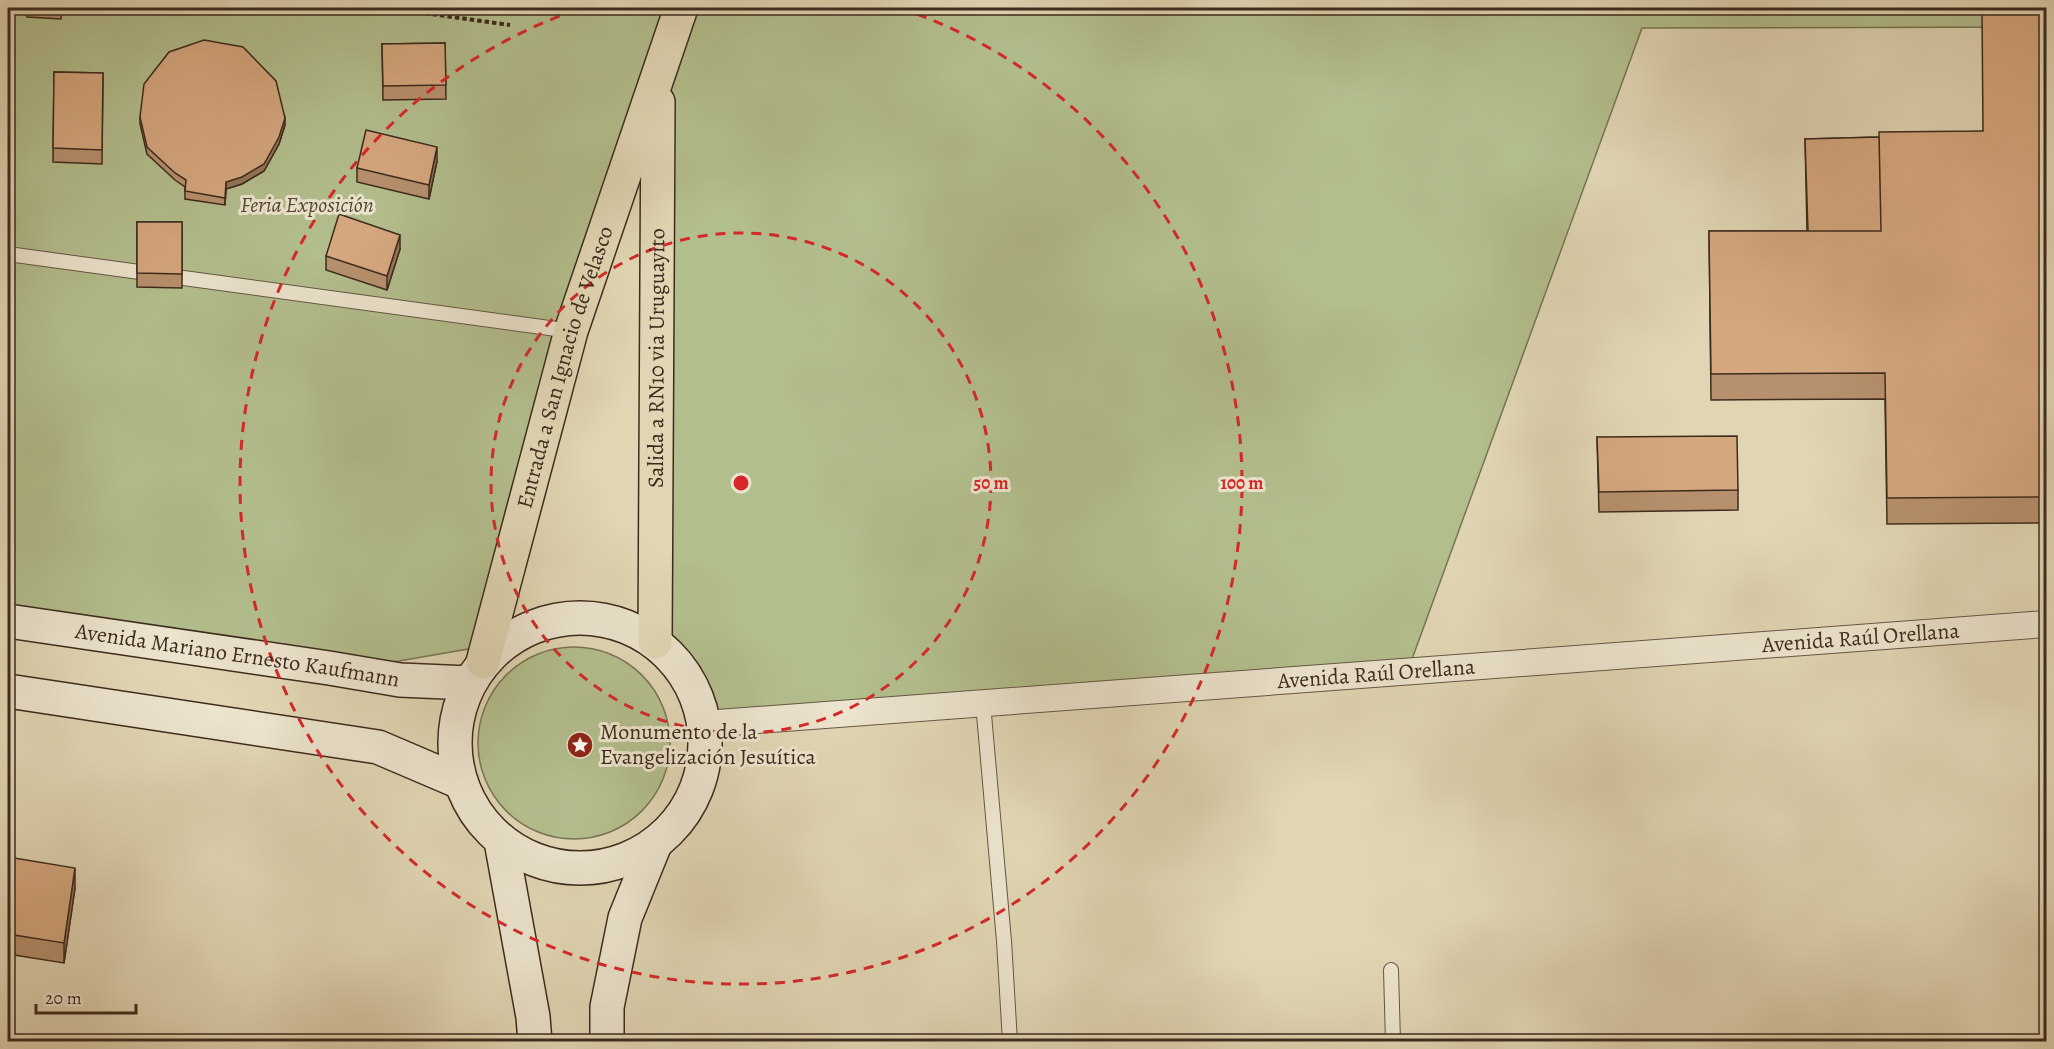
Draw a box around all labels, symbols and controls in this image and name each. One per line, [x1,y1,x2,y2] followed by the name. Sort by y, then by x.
[240,190,374,220] park label: Feria Exposición
[509,222,621,512] street label: Entrada a San Ignacio de Velasco
[641,228,672,488] street label: Salida a RN10 via Uruguayito
[974,471,1008,495] text: 50 m
[1221,471,1263,495] text: 100 m
[731,473,751,493] centre of rings
[1760,615,1961,660] street label: Avenida Raúl Orellana
[72,616,402,695] street label: Avenida Mariano Ernesto Kaufmann
[1275,652,1477,696] street label: Avenida Raúl Orellana
[600,717,817,772] place label: Monumento de la Evangelización Jesuítica
[565,730,595,760] place icon: Monumento de la Evangelización Jesuítica
[36,977,136,1015] scale bar
[45,986,82,1010] text: 20 m

